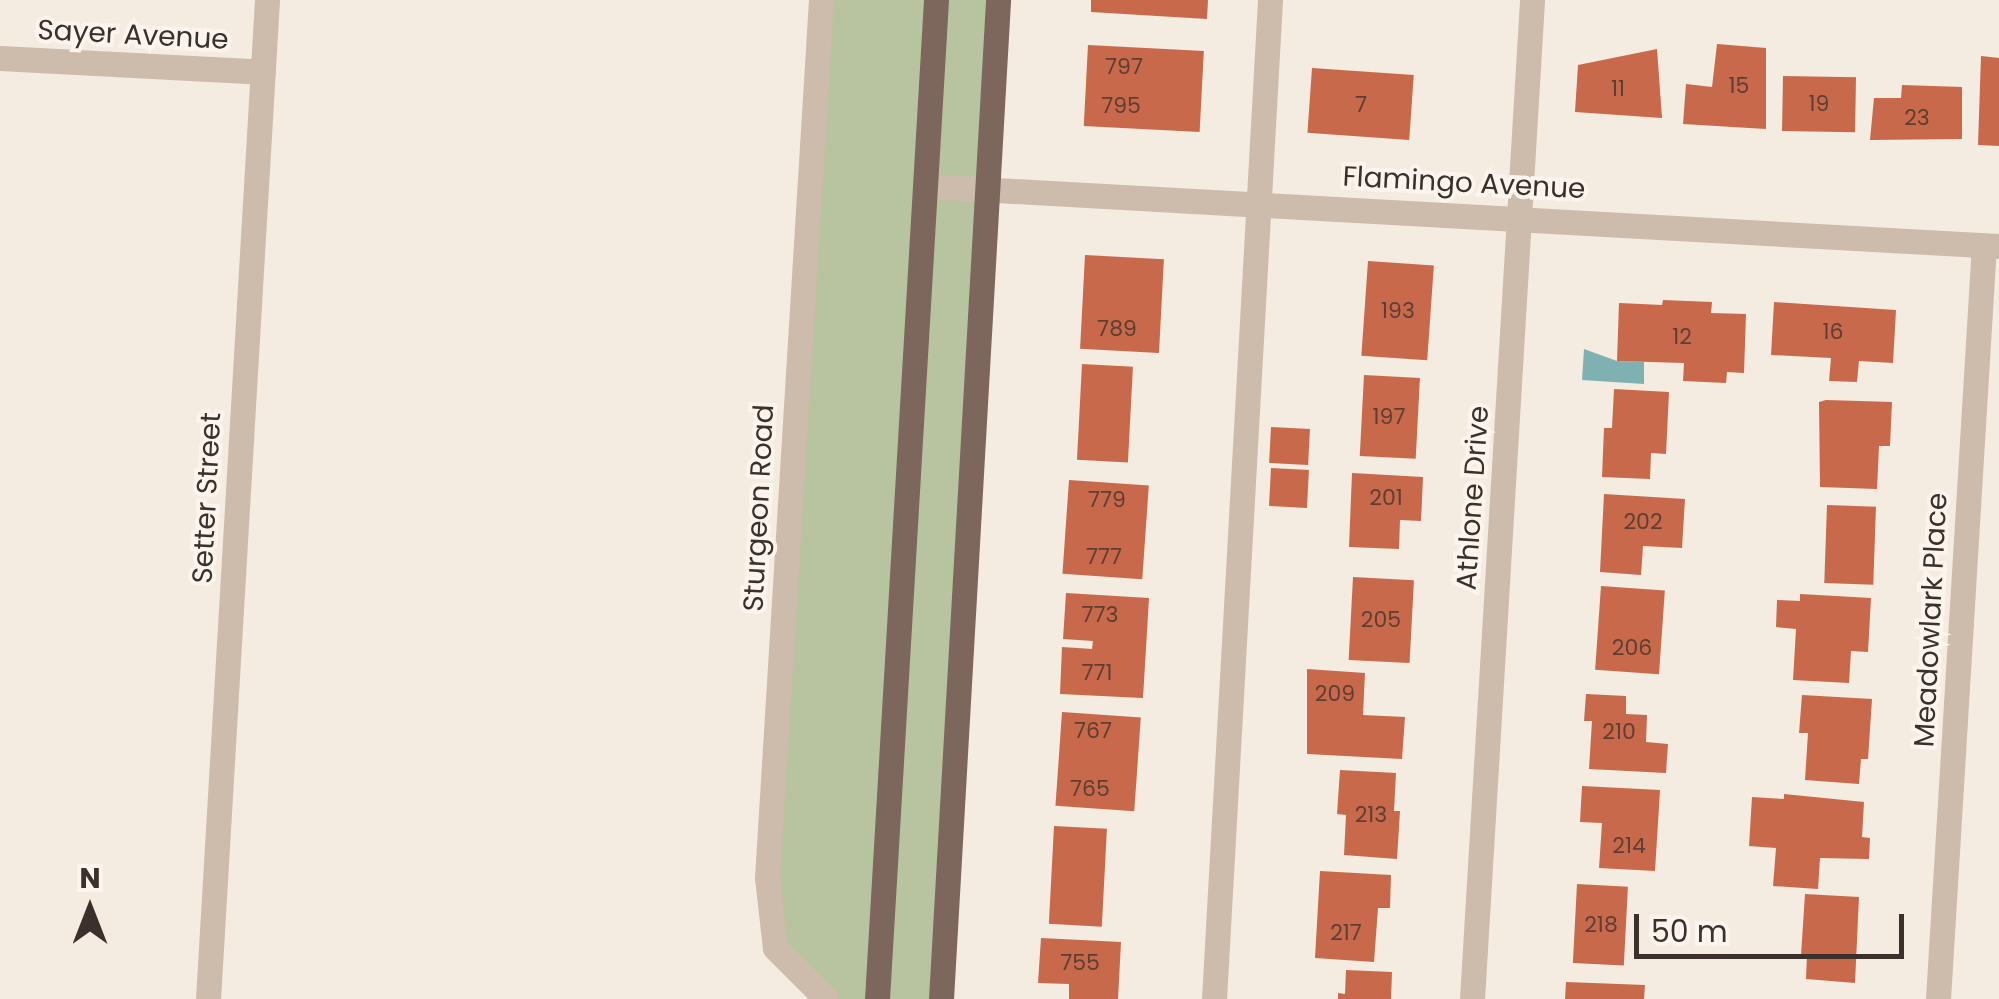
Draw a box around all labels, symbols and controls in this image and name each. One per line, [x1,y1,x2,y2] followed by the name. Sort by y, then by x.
[36,13,230,57] street label: Sayer Avenue
[1105,54,1143,80] house number: 797
[1729,73,1749,99] house number: 15
[1611,76,1625,102] house number: 11
[1809,91,1829,117] house number: 19
[1355,92,1367,118] house number: 7
[1101,93,1141,119] house number: 795
[1904,105,1930,131] house number: 23
[1342,160,1586,206] street label: Flamingo Avenue
[1381,298,1415,324] house number: 193
[1097,316,1137,342] house number: 789
[1822,319,1844,345] house number: 16
[1672,324,1692,350] house number: 12
[737,404,781,612] street label: Sturgeon Road
[1373,404,1405,430] house number: 197
[1450,405,1496,591] street label: Athlone Drive
[186,412,228,584] street label: Setter Street
[1369,485,1403,511] house number: 201
[1088,487,1126,513] house number: 779
[1908,492,1954,748] street label: Meadowlark Place
[1623,509,1663,535] house number: 202
[1086,544,1122,570] house number: 777
[1082,602,1118,628] house number: 773
[1361,607,1401,633] house number: 205
[1612,635,1652,661] house number: 206
[1081,660,1113,686] house number: 771
[1315,681,1355,707] house number: 209
[1074,718,1112,744] house number: 767
[1602,719,1636,745] house number: 210
[1070,776,1110,802] house number: 765
[1355,802,1387,828] house number: 213
[1612,833,1646,859] house number: 214
[40,859,140,959] north arrow
[79,859,101,898] text: N
[1639,894,1909,956] scale bar
[1651,910,1728,953] text: 50 m
[1584,912,1618,938] house number: 218
[1330,920,1362,946] house number: 217
[1060,950,1100,976] house number: 755

